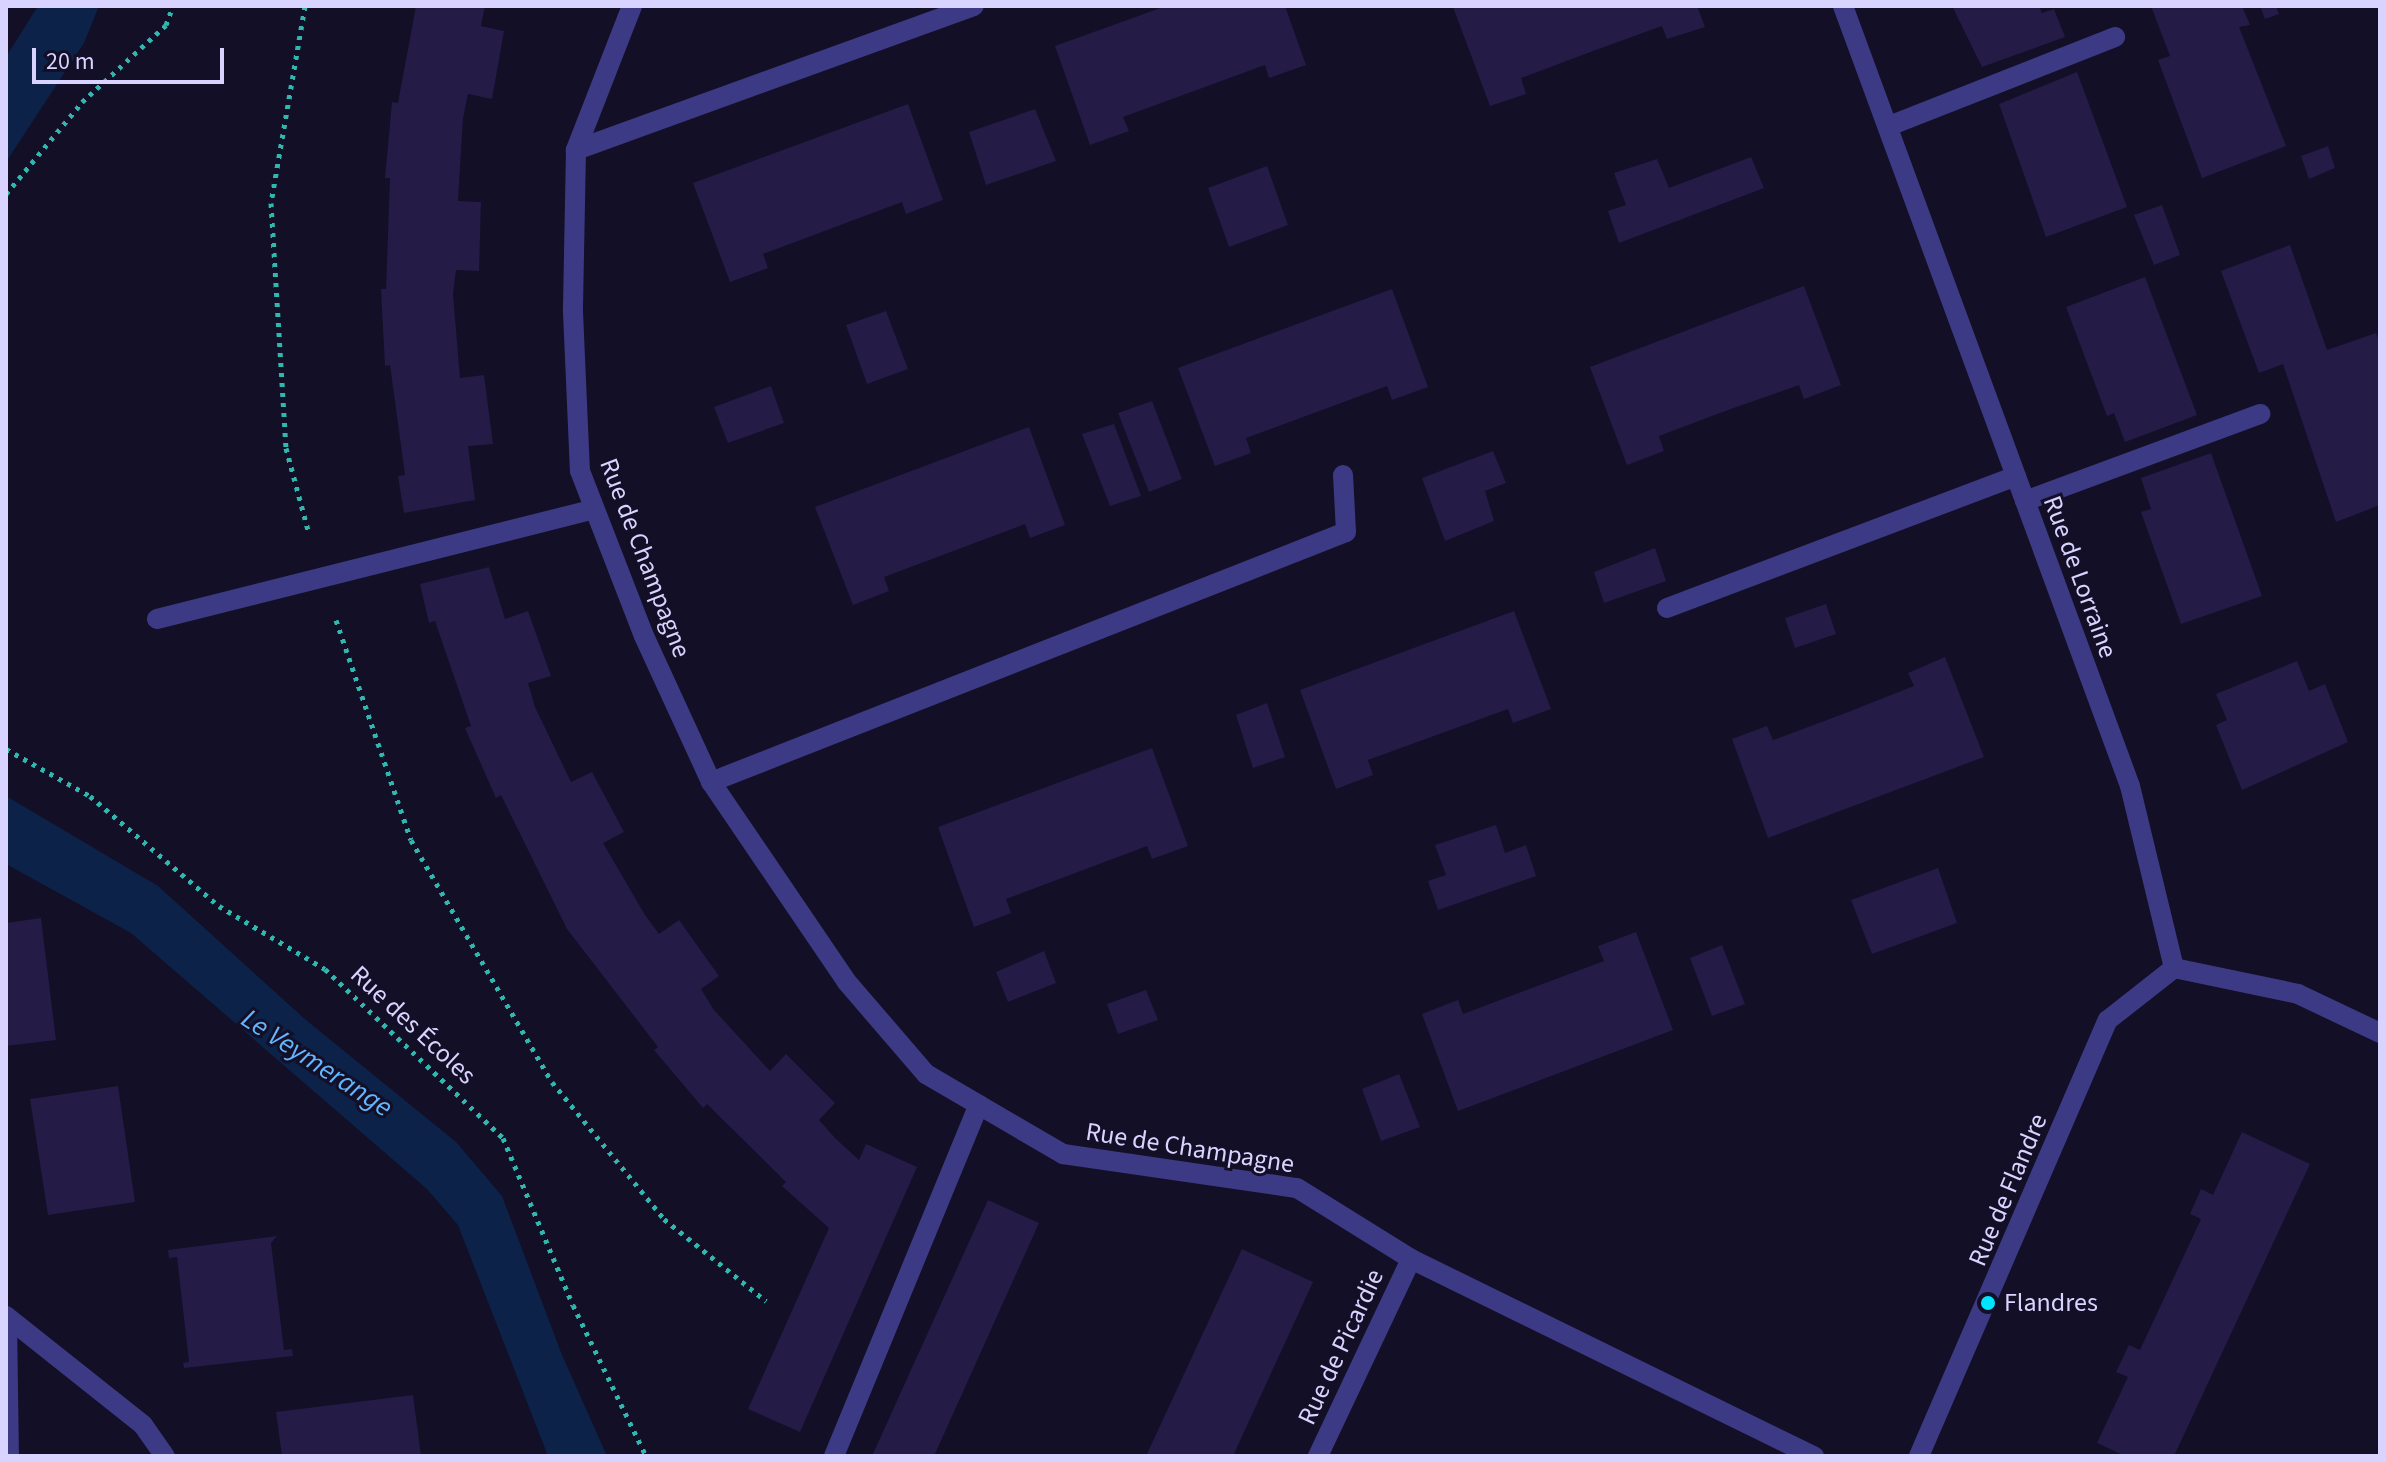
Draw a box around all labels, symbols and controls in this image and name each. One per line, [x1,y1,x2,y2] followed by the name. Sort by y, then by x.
[36,32,228,82] scale bar
[46,44,95,79] text: 20 m
[593,454,697,662] street label: Rue de Champagne
[2036,492,2124,662] street label: Rue de Lorraine
[344,959,482,1091] street label: Rue des Écoles
[235,1002,399,1124] water label: Le Veymerange
[1962,1109,2054,1271] street label: Rue de Flandre
[1084,1116,1296,1180] street label: Rue de Champagne
[1291,1264,1391,1430] street label: Rue de Picardie
[2004,1287,2098,1319] place label: Flandres
[1979,1294,1997,1312] marker: Flandres

